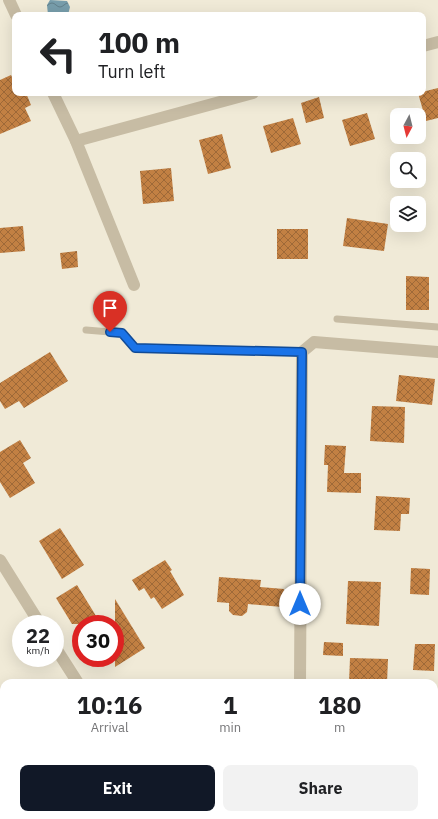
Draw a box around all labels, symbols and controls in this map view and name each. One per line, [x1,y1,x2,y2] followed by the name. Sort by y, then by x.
[98,24,180,61] text: 100 m
[32,28,84,80] icon: left
[98,60,166,83] text: Turn left
[390,108,426,144] north arrow
[390,108,426,232] map controls
[390,152,426,188] button: search
[390,196,426,232] button: layers
[93,291,127,332] pin
[99,297,121,319] icon: arrive
[279,583,321,625] position arrow
[72,615,124,667] speed limit sign: 30
[26,622,50,649] text: 22
[26,644,50,657] text: km/h
[77,689,142,721] text: 10:16
[223,689,237,721] text: 1
[318,689,361,721] text: 180
[91,719,129,736] text: Arrival
[219,719,241,736] text: min
[334,719,345,736] text: m
[20,765,215,811] button: Exit
[223,765,418,811] button: Share

